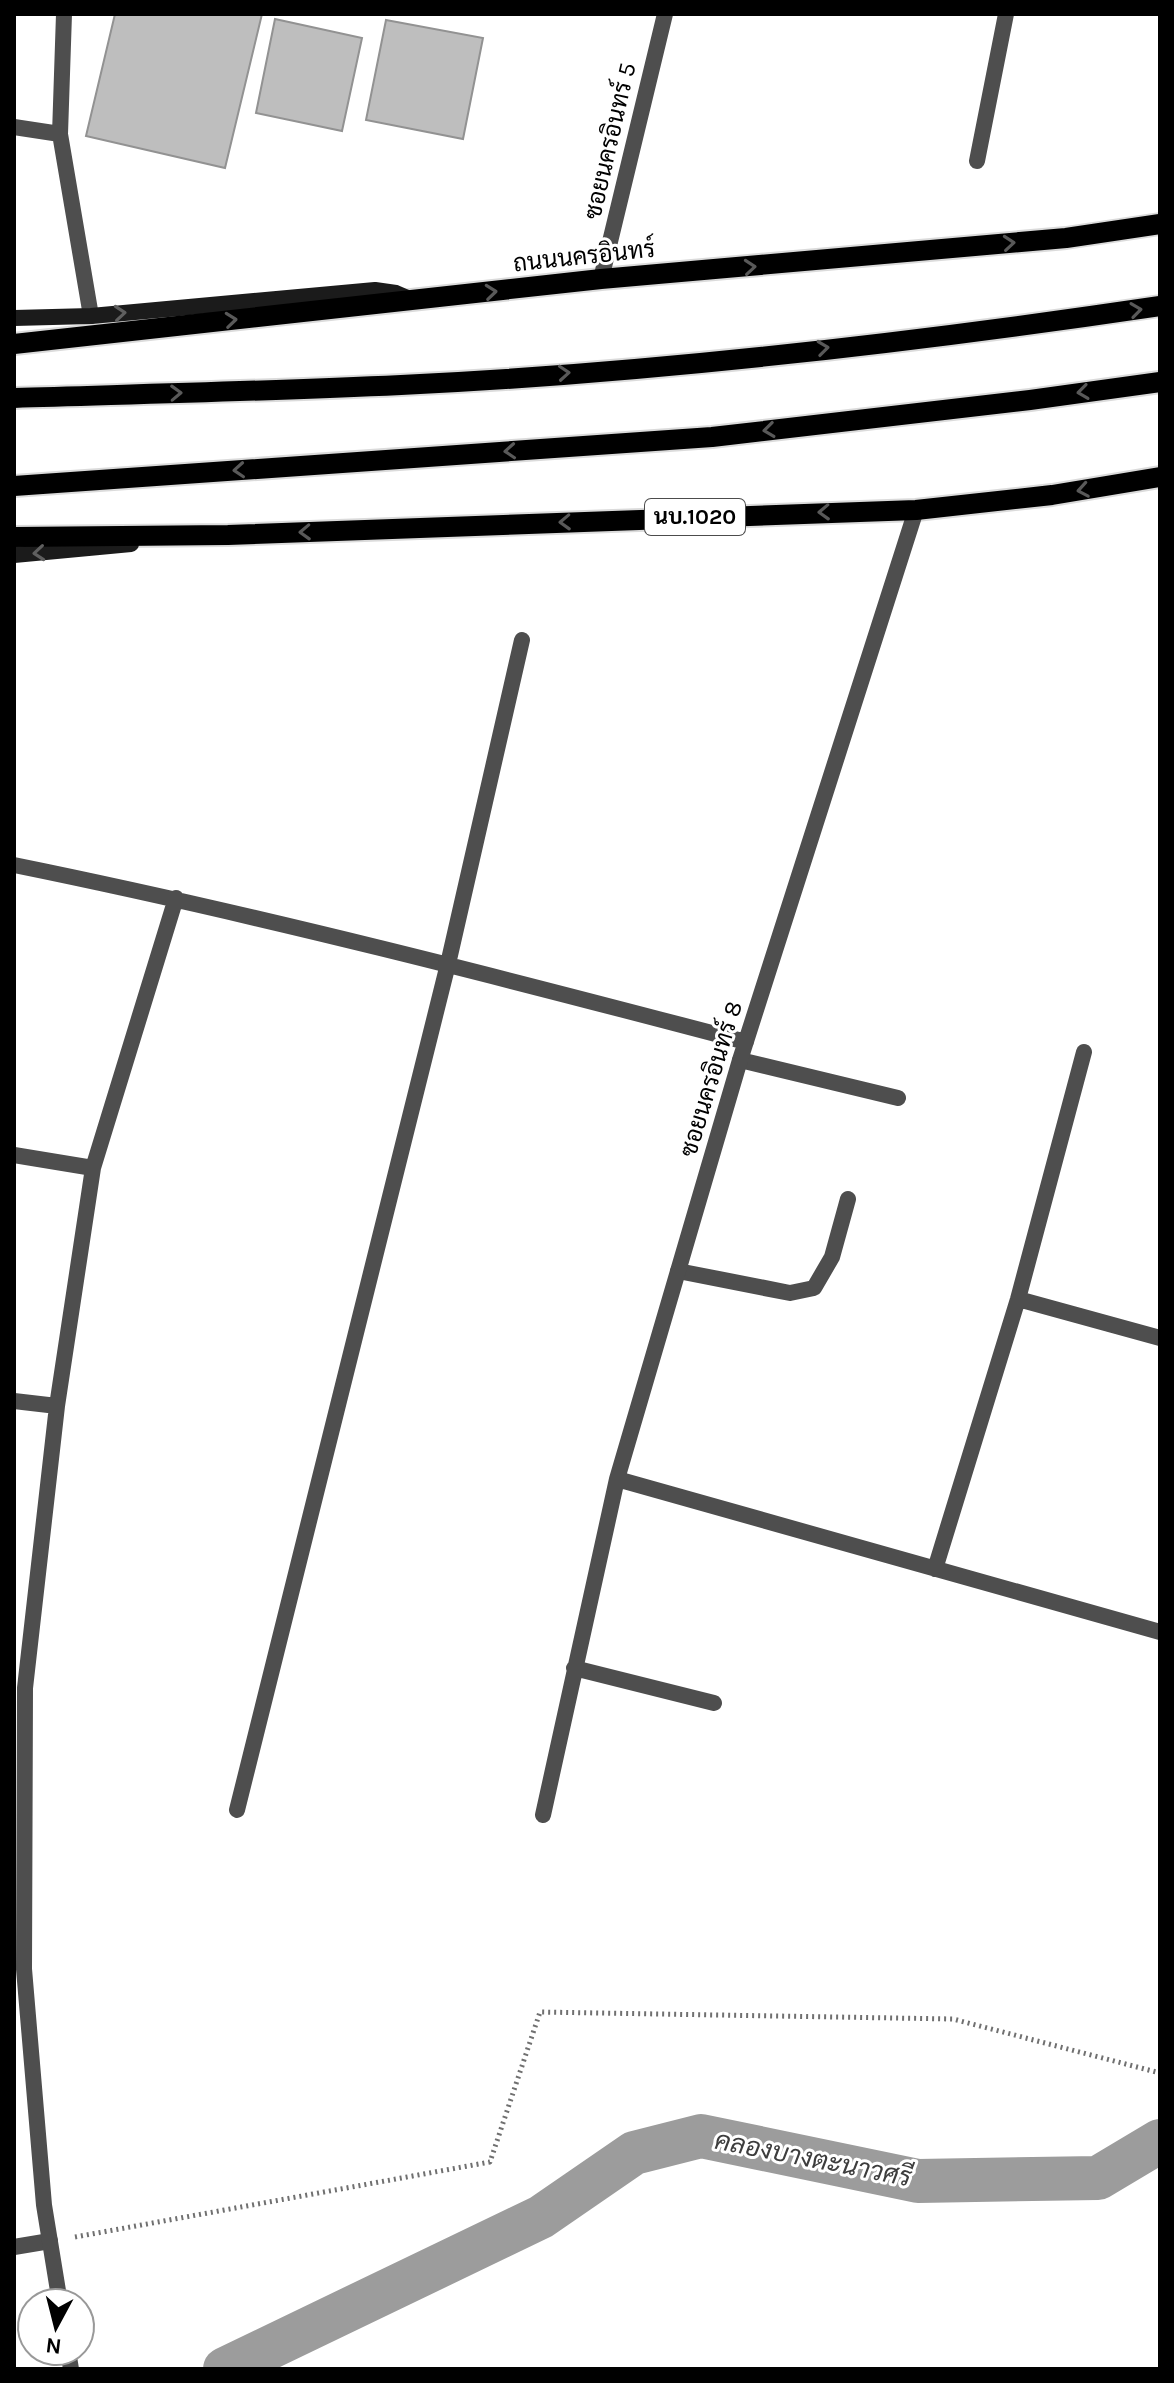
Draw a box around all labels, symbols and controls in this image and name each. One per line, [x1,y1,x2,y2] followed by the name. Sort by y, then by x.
[576,59,642,222] street label: ซอยนครอินทร์ 5
[511,233,656,277] street label: ถนนนครอินทร์
[1003,235,1016,252] one-way arrow
[744,259,757,276] one-way arrow
[485,283,498,300] one-way arrow
[1130,302,1143,319] one-way arrow
[114,305,127,322] one-way arrow
[225,312,238,329] one-way arrow
[817,340,830,357] one-way arrow
[558,365,571,382] one-way arrow
[170,384,183,401] one-way arrow
[1076,384,1089,401] one-way arrow
[762,422,775,439] one-way arrow
[503,442,516,459] one-way arrow
[232,461,245,478] one-way arrow
[1076,480,1090,497] one-way arrow
[645,499,745,535] road number: นบ.1020
[817,504,830,521] one-way arrow
[558,514,571,531] one-way arrow
[298,524,311,541] one-way arrow
[32,544,45,561] one-way arrow
[672,997,748,1160] street label: ซอยนครอินทร์ 8
[712,2124,916,2194] water label: คลองบางตะนาวศรี
[16,2287,96,2367] north arrow
[44,2332,63,2360] text: N

